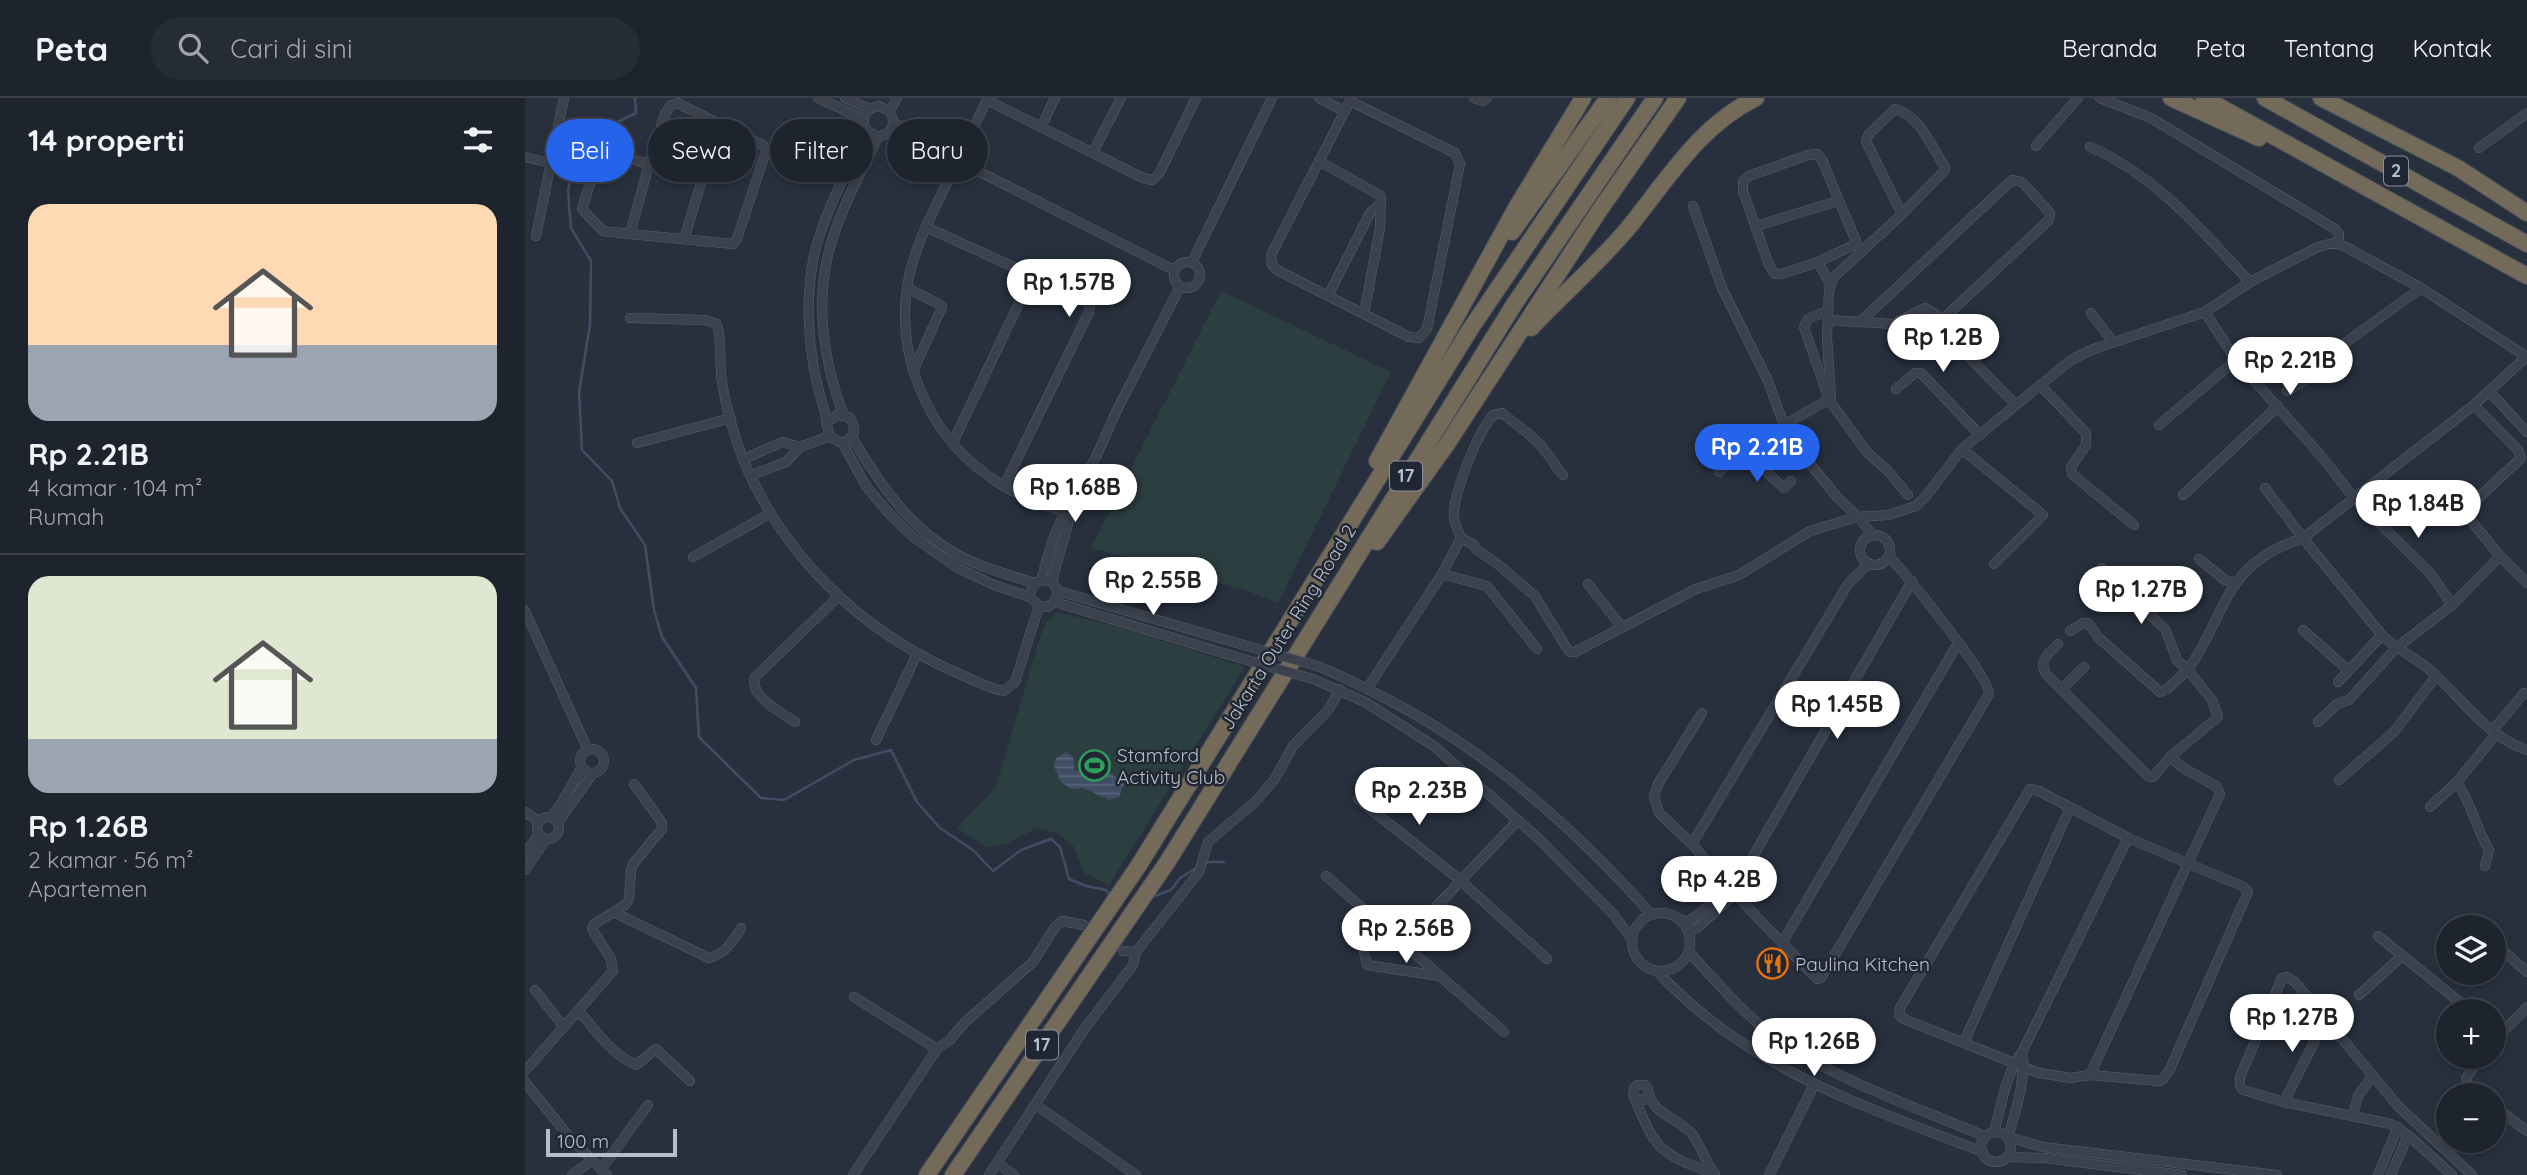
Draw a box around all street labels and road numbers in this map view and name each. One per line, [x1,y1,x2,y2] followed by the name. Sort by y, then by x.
[2384,156,2408,186] road number: 2
[1390,462,1422,490] road number: 17
[1215,520,1361,734] street label: Jakarta Outer Ring Road 2
[1026,1030,1058,1060] road number: 17

